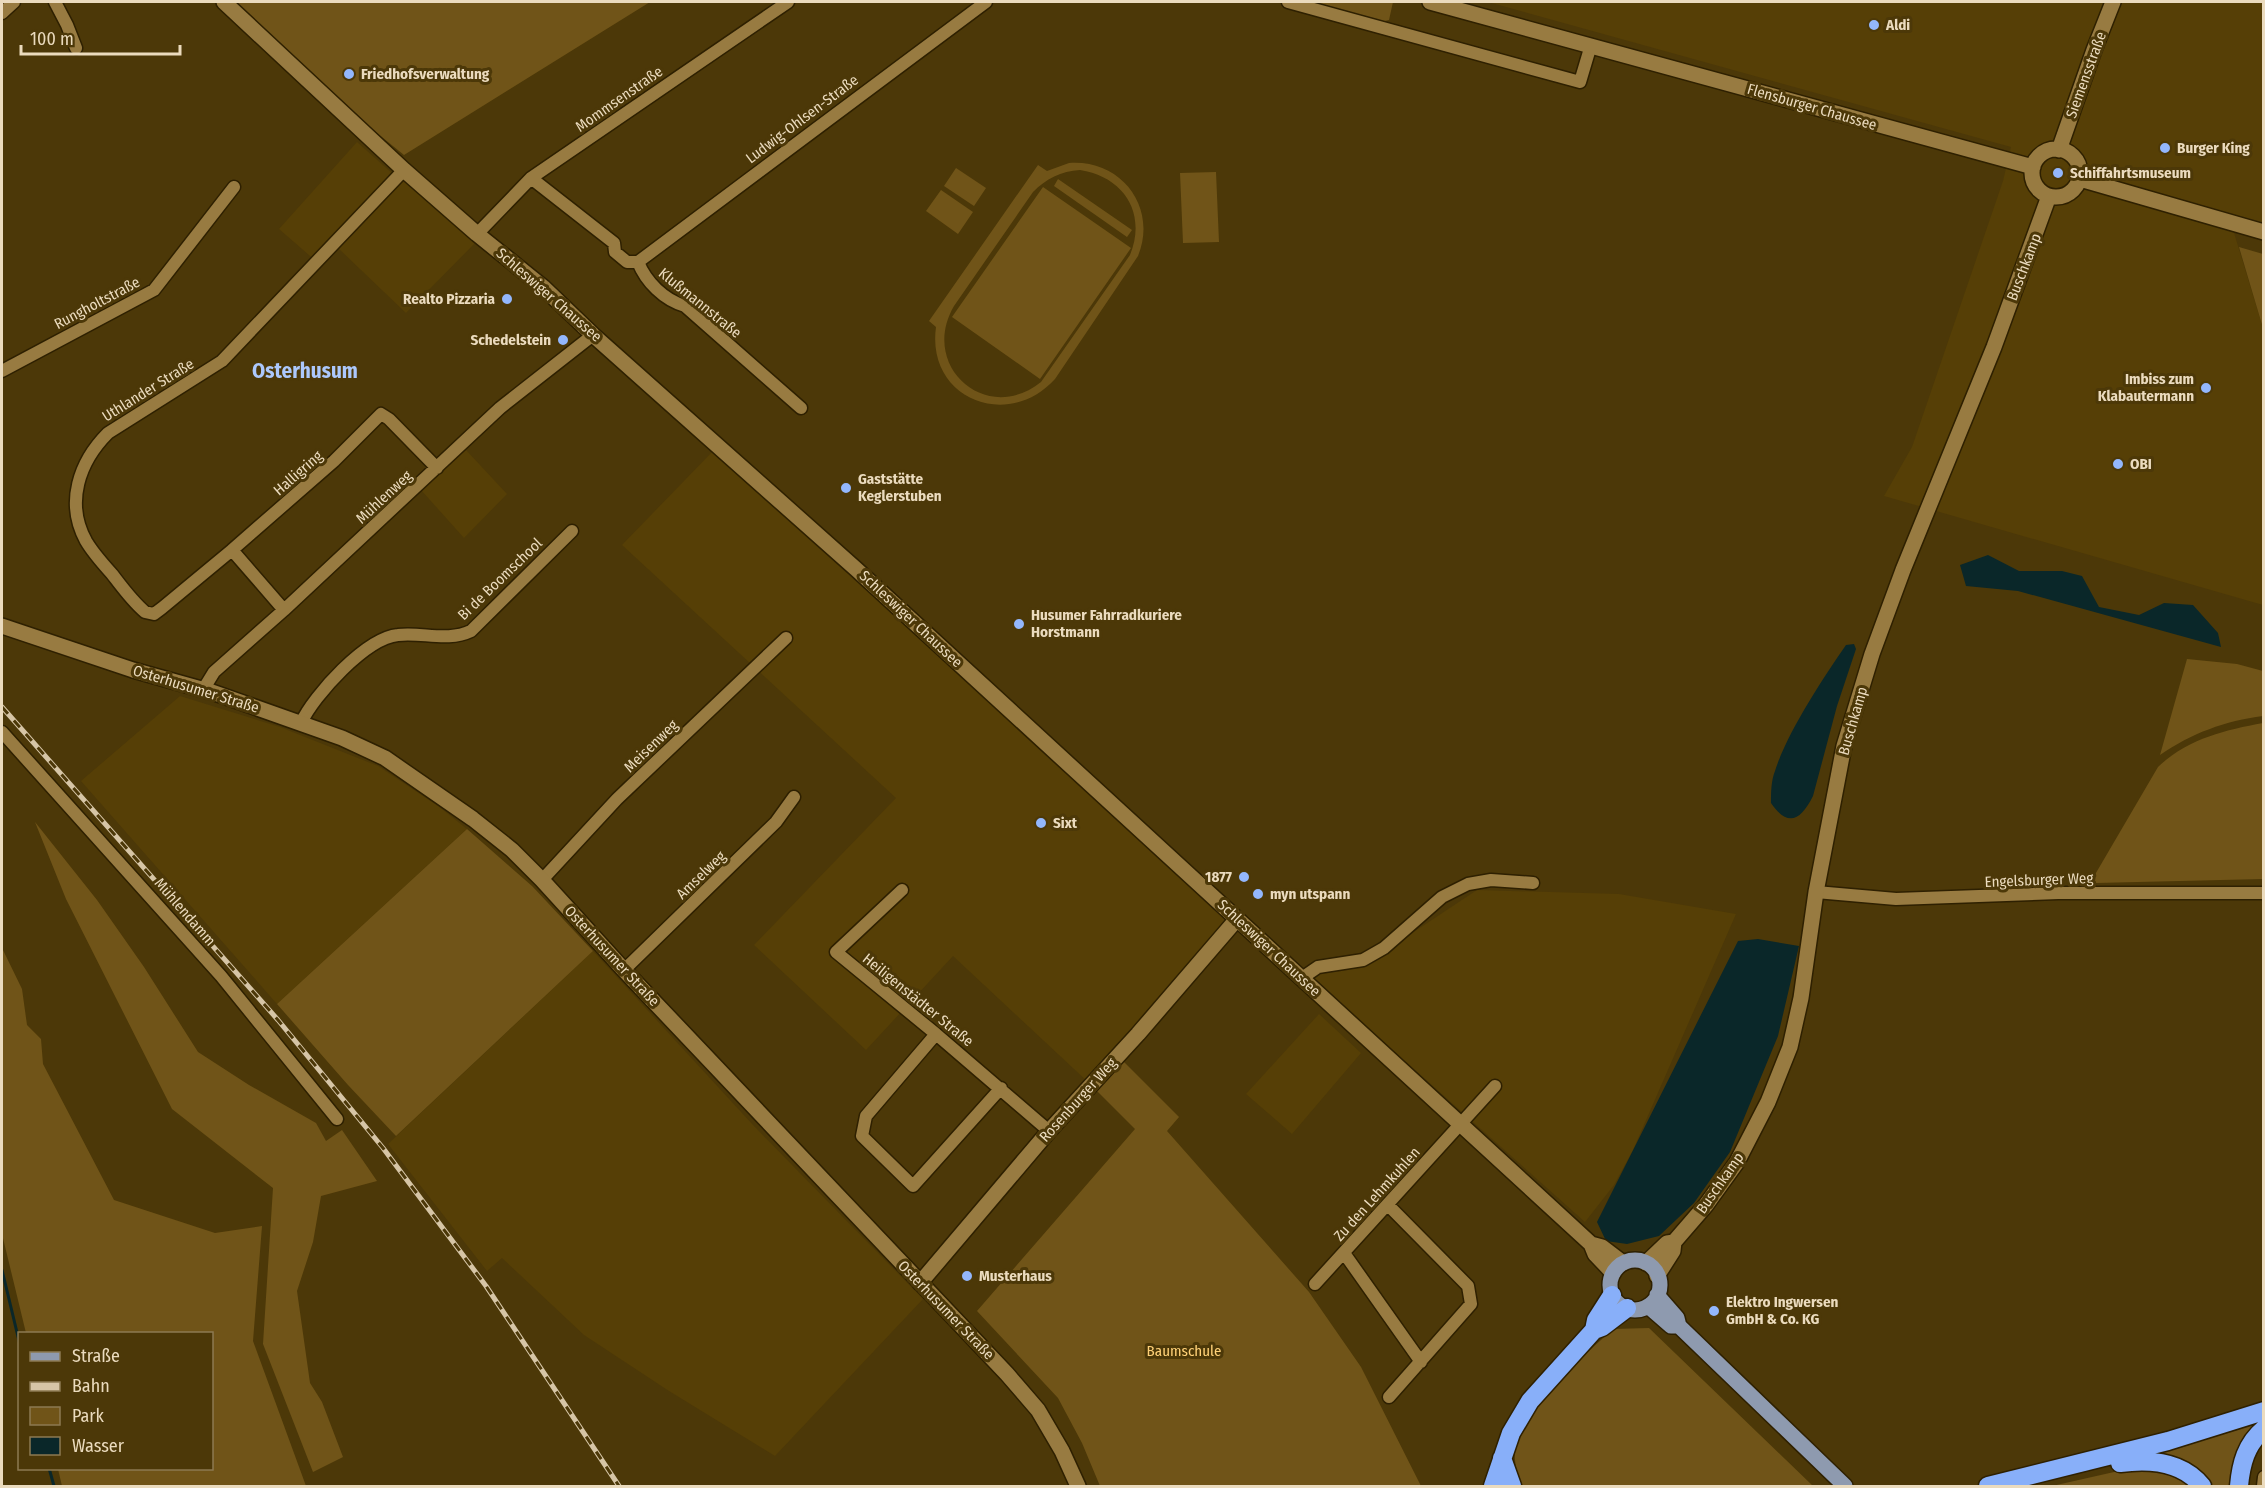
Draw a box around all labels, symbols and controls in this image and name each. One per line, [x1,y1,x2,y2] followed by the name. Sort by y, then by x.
[1885,16,1910,34] place label: Aldi
[21,18,180,56] scale bar
[1867,18,1881,32] marker: Aldi
[30,28,74,50] text: 100 m
[2062,29,2110,121] street label: Siemensstraße
[572,62,666,136] street label: Mommsenstraße
[361,65,490,83] place label: Friedhofsverwaltung
[342,67,356,81] marker: Friedhofsverwaltung
[742,71,862,167] street label: Ludwig-Ohlsen-Straße
[1745,80,1879,134] street label: Flensburger Chaussee
[2177,139,2250,157] place label: Burger King
[2158,141,2172,155] marker: Burger King
[2070,164,2191,182] place label: Schiffahrtsmuseum
[2051,166,2065,180] marker: Schiffahrtsmuseum
[2003,231,2045,303] street label: Buschkamp
[493,244,605,346] street label: Schleswiger Chaussee
[655,264,745,342] street label: Klußmannstraße
[51,273,143,333] street label: Rungholtstraße
[403,290,496,308] place label: Realto Pizzaria
[500,292,514,306] marker: Realto Pizzaria
[470,331,551,349] place label: Schedelstein
[556,333,570,347] marker: Schedelstein
[99,355,197,425] street label: Uthlander Straße
[252,358,358,384] district label: Osterhusum
[2098,370,2194,405] place label: Imbiss zum Klabautermann
[2199,381,2213,395] marker: Imbiss zum Klabautermann
[270,447,326,499] street label: Halligring
[2130,455,2152,473] place label: OBI
[2111,457,2125,471] marker: OBI
[352,467,416,527] street label: Mühlenweg
[858,470,942,505] place label: Gaststätte Keglerstuben
[839,481,853,495] marker: Gaststätte Keglerstuben
[454,534,546,624] street label: Bi de Boomschool
[856,567,966,671] street label: Schleswiger Chaussee
[1031,606,1182,641] place label: Husumer Fahrradkuriere Horstmann
[1012,617,1026,631] marker: Husumer Fahrradkuriere Horstmann
[131,661,261,717] street label: Osterhusumer Straße
[1835,685,1871,757] street label: Buschkamp
[620,716,682,776] street label: Meisenweg
[1053,814,1078,832] place label: Sixt
[1034,816,1048,830] marker: Sixt
[673,847,729,903] street label: Amselweg
[1205,868,1233,886] place label: 1877
[1984,869,2094,891] street label: Engelsburger Weg
[1237,870,1251,884] marker: 1877
[151,874,219,950] street label: Mühlendamm
[1270,885,1350,903] place label: myn utspann
[1251,887,1265,901] marker: myn utspann
[1214,896,1324,1000] street label: Schleswiger Chaussee
[561,902,663,1010] street label: Osterhusumer Straße
[859,950,977,1050] street label: Heiligenstädter Straße
[1036,1054,1120,1146] street label: Rosenburger Weg
[1330,1143,1424,1245] street label: Zu den Lehmkuhlen
[1692,1149,1748,1217] street label: Buschkamp
[894,1257,998,1363] street label: Osterhusumer Straße
[979,1267,1052,1285] place label: Musterhaus
[960,1269,974,1283] marker: Musterhaus
[1726,1293,1838,1328] place label: Elektro Ingwersen GmbH & Co. KG
[1707,1304,1721,1318] marker: Elektro Ingwersen GmbH & Co. KG
[18,1332,213,1470] legend
[1147,1342,1221,1360] park label: Baumschule
[72,1345,120,1367] text: Straße
[72,1375,110,1397] text: Bahn
[72,1405,105,1427] text: Park
[72,1435,125,1457] text: Wasser

